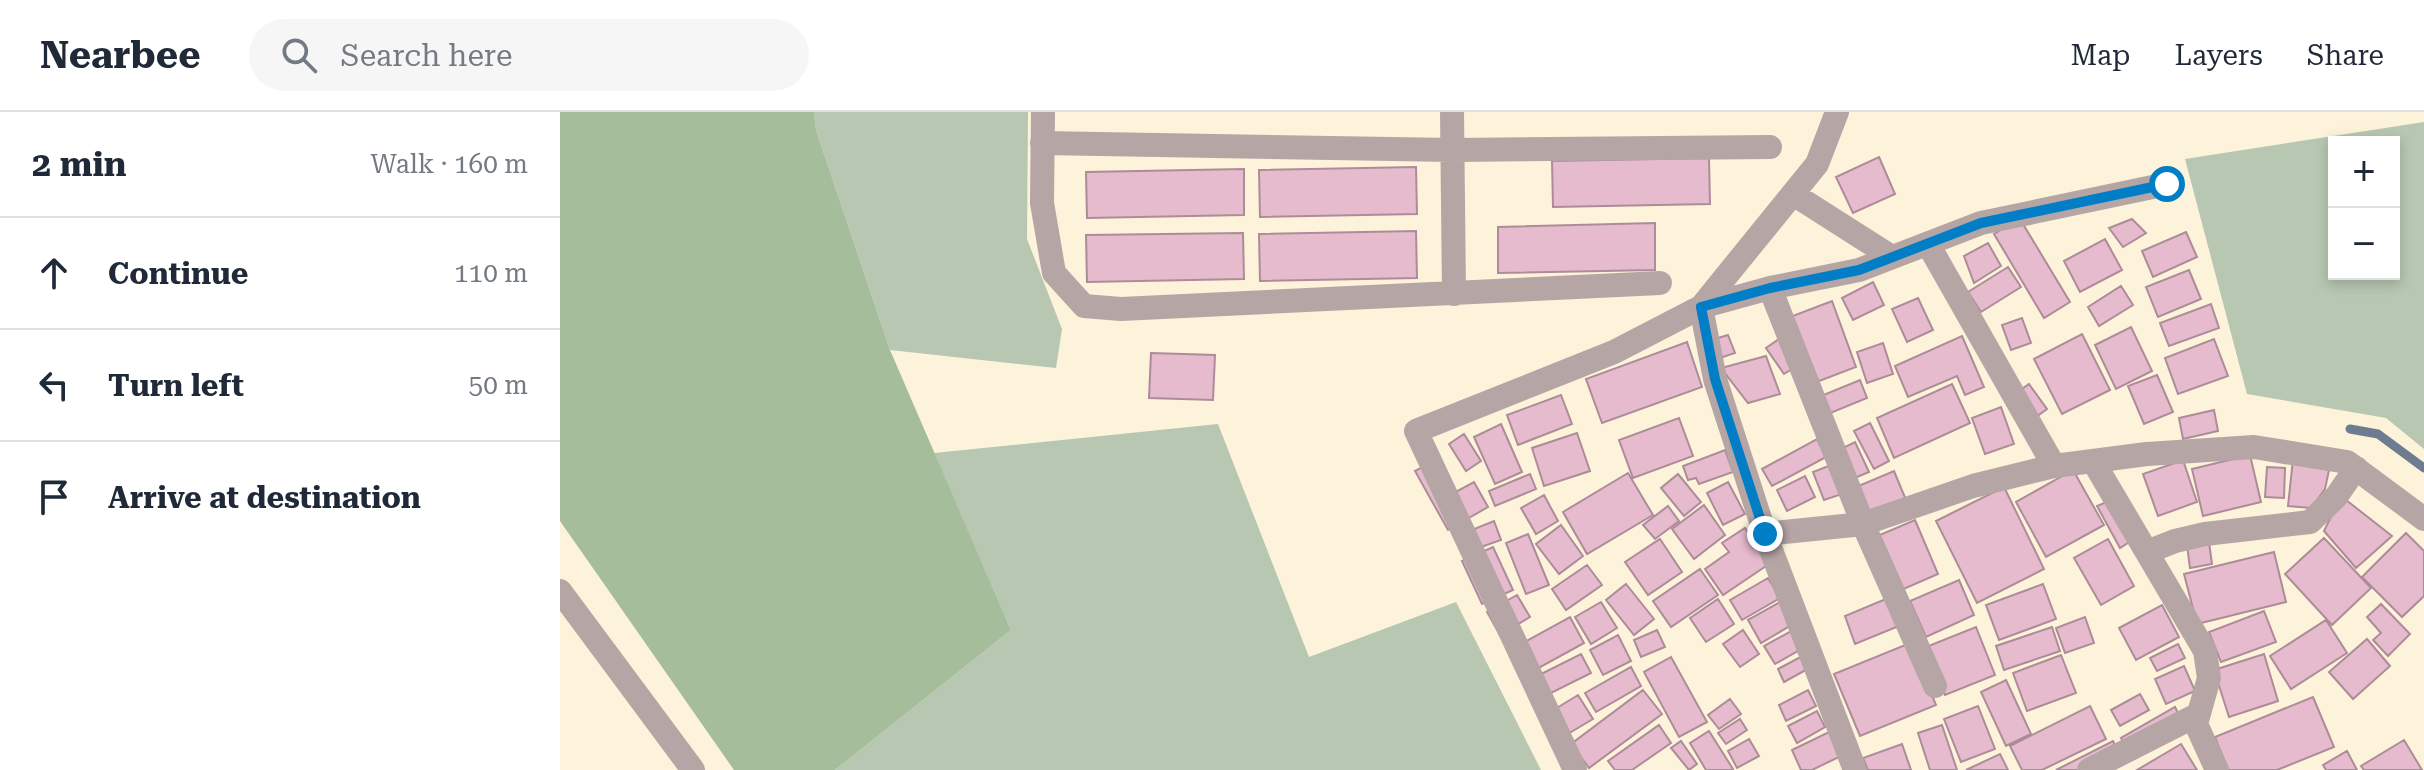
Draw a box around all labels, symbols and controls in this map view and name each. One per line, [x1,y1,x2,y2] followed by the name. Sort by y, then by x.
[249,19,809,91] search box
[40,33,201,77] text: Nearbee
[277,33,321,77] icon: search
[341,38,512,73] text: Search here
[2071,39,2130,72] text: Map
[2174,39,2263,72] text: Layers
[2307,39,2384,72] text: Share
[2328,136,2400,280] map controls
[2328,136,2400,208] button: +
[32,144,127,184] text: 2 min
[370,149,528,179] text: Walk · 160 m
[2149,166,2185,202] route start
[2328,208,2400,280] button: −
[32,251,76,295] icon: ahead
[108,256,248,291] text: Continue
[454,258,528,288] text: 110 m
[32,363,76,407] icon: left
[108,368,244,403] text: Turn left
[469,370,528,400] text: 50 m
[32,475,76,519] icon: arrive
[108,480,421,515] text: Arrive at destination
[1747,516,1783,552] route end

